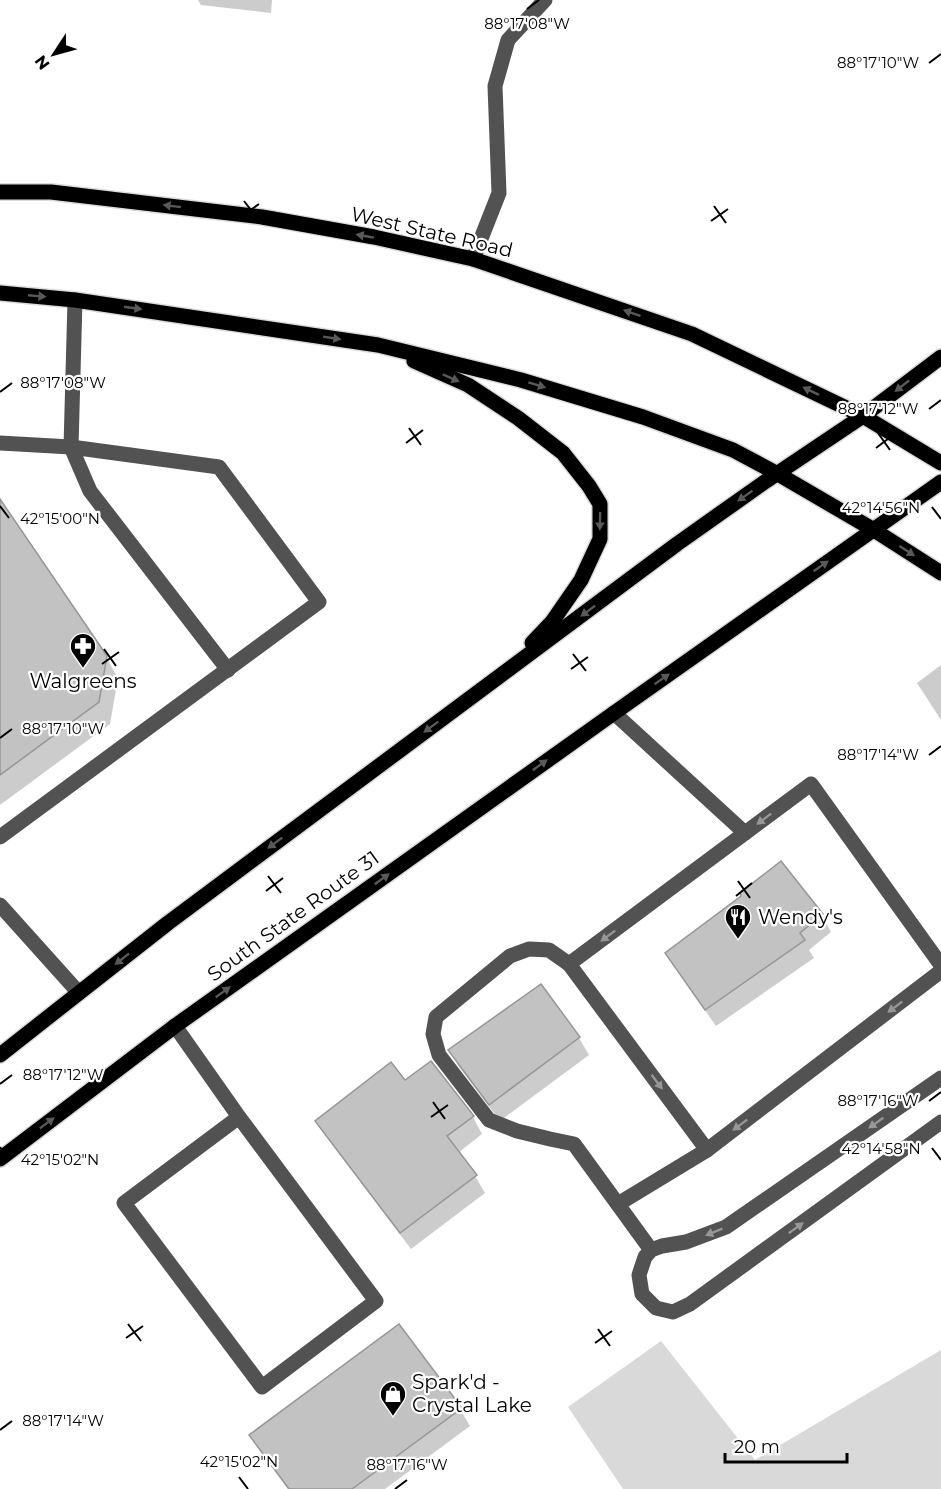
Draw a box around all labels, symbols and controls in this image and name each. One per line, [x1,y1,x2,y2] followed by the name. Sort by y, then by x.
[484,14,570,33] text: 88°17'08"W
[24,24,84,84] north arrow
[31,52,54,73] text: N
[837,53,919,72] text: 88°17'10"W
[162,202,181,211] one-way arrow
[349,202,515,262] street label: West State Road
[355,231,374,240] one-way arrow
[28,291,47,301] one-way arrow
[123,304,142,313] one-way arrow
[623,308,641,318] one-way arrow
[322,334,341,343] one-way arrow
[20,373,106,392] text: 88°17'08"W
[442,373,459,382] one-way arrow
[895,380,910,392] one-way arrow
[528,381,546,390] one-way arrow
[802,386,819,395] one-way arrow
[838,399,919,418] text: 88°17'12"W
[738,490,754,502] one-way arrow
[842,498,920,517] text: 42°14'56"N
[20,509,100,528] text: 42°15'00"N
[595,512,605,531] one-way arrow
[899,546,916,557] one-way arrow
[814,561,829,573] one-way arrow
[580,604,595,616] one-way arrow
[68,631,98,669] pharmacy icon: Walgreens
[29,669,137,693] place label: Walgreens
[654,674,670,685] one-way arrow
[22,719,104,738] text: 88°17'10"W
[424,721,440,733] one-way arrow
[837,745,919,764] text: 88°17'14"W
[532,759,548,771] one-way arrow
[757,812,772,824] one-way arrow
[267,837,282,849] one-way arrow
[203,846,383,986] street label: South State Route 31
[374,873,389,885] one-way arrow
[723,902,753,940] restaurant icon: Wendy's
[758,905,843,929] place label: Wendy's
[600,929,616,942] one-way arrow
[115,952,130,964] one-way arrow
[215,987,231,998] one-way arrow
[887,1000,902,1012] one-way arrow
[23,1065,104,1084] text: 88°17'12"W
[651,1074,663,1090] one-way arrow
[837,1091,919,1110] text: 88°17'16"W
[868,1117,884,1129] one-way arrow
[39,1118,54,1130] one-way arrow
[732,1119,747,1131] one-way arrow
[841,1139,921,1158] text: 42°14'58"N
[21,1150,99,1169] text: 42°15'02"N
[788,1222,803,1234] one-way arrow
[705,1227,723,1237] one-way arrow
[412,1370,532,1417] place label: Spark'd - Crystal Lake
[378,1379,408,1417] shop icon: Spark'd - Crystal Lake
[22,1411,104,1430] text: 88°17'14"W
[725,1426,846,1464] scale bar
[734,1436,780,1458] text: 20 m
[200,1452,278,1471] text: 42°15'02"N
[366,1455,448,1474] text: 88°17'16"W

